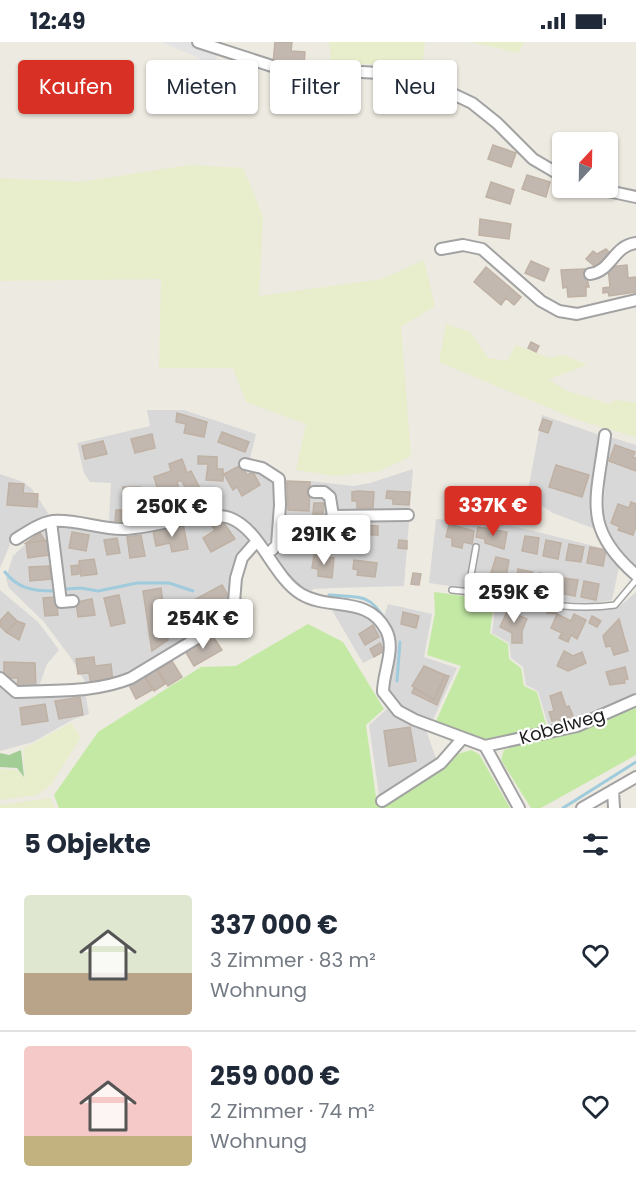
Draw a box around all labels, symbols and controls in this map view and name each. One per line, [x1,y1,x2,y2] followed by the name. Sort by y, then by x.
[30,6,86,37] text: 12:49
[18,60,134,114] chip: Kaufen
[146,60,258,114] chip: Mieten
[270,60,361,114] chip: Filter
[373,60,457,114] chip: Neu
[552,132,618,198] north arrow
[552,132,618,198] map controls
[444,486,542,537] pin: 337K €
[123,487,221,538] pin: 250K €
[459,491,528,519] text: 337K €
[136,492,208,520] text: 250K €
[275,515,373,566] pin: 291K €
[291,520,357,548] text: 291K €
[465,573,563,624] pin: 259K €
[479,578,549,606] text: 259K €
[154,599,252,650] pin: 254K €
[167,604,239,632] text: 254K €
[516,702,608,750] street label: Kobelweg
[24,826,151,862] text: 5 Objekte
[579,828,612,861] icon: filters
[210,907,338,943] text: 337 000 €
[72,919,144,991] icon: home
[579,939,612,972] icon: heart
[210,946,376,974] text: 3 Zimmer · 83 m²
[210,976,307,1004] text: Wohnung
[210,1058,340,1094] text: 259 000 €
[72,1070,144,1142] icon: home
[579,1090,612,1123] icon: heart
[210,1097,375,1125] text: 2 Zimmer · 74 m²
[210,1127,307,1155] text: Wohnung

